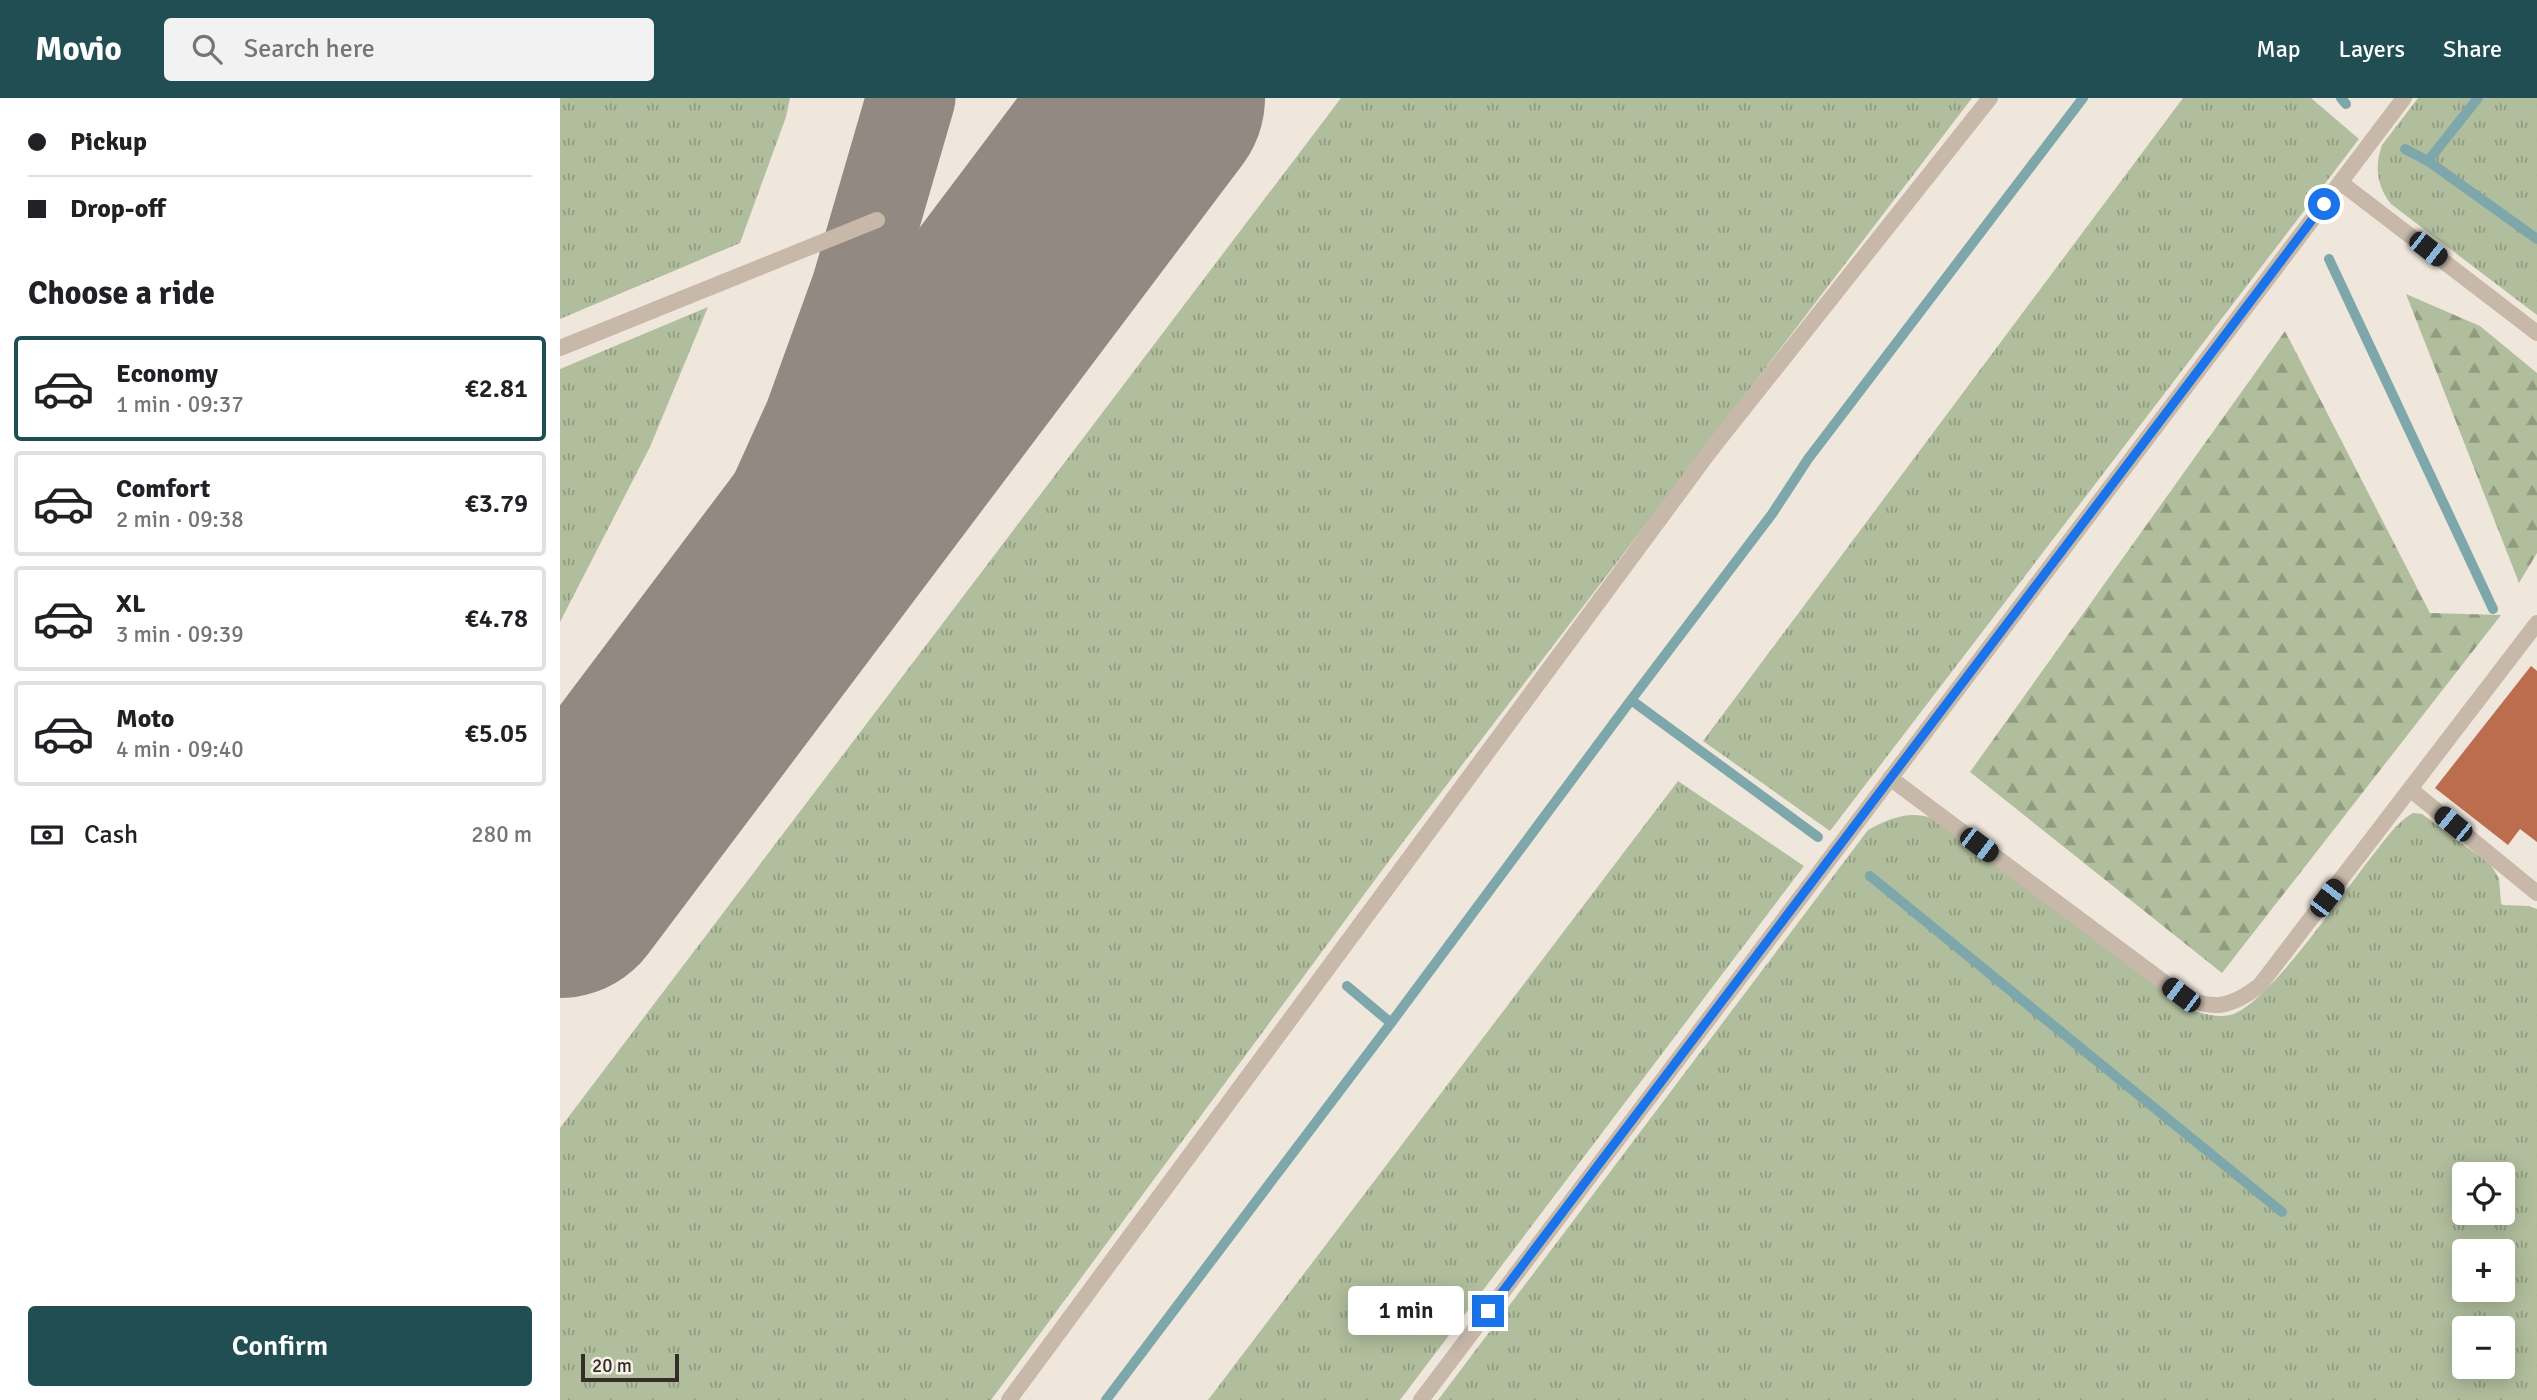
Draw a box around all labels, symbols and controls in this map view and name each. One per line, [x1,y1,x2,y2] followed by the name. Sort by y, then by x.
[164,18,654,81] search box
[35,29,122,70] text: Movio
[188,30,226,68] icon: search
[244,33,375,65] text: Search here
[2256,34,2301,64] text: Map
[2339,34,2405,64] text: Layers
[2443,34,2502,64] text: Share
[70,126,147,158] text: Pickup
[2308,188,2340,220] route start
[70,193,166,225] text: Drop-off
[2405,228,2452,270] car
[28,274,215,313] text: Choose a ride
[32,357,95,420] icon: car
[116,358,218,390] text: Economy
[465,373,528,405] text: €2.81
[116,390,244,419] text: 1 min · 09:37
[32,472,95,535] icon: car
[116,473,210,505] text: Comfort
[465,488,528,520] text: €3.79
[116,505,244,534] text: 2 min · 09:38
[32,587,95,650] icon: car
[116,588,146,620] text: XL
[465,603,528,635] text: €4.78
[116,620,244,649] text: 3 min · 09:39
[32,702,95,765] icon: car
[116,703,174,735] text: Moto
[465,718,528,750] text: €5.05
[116,735,244,764] text: 4 min · 09:40
[2431,803,2476,845] car
[28,816,66,854] icon: cash
[84,819,138,851] text: Cash
[471,820,532,849] text: 280 m
[1956,824,2003,866] car
[2306,875,2349,921] car
[2158,974,2205,1016] car
[2452,1162,2515,1379] map controls
[2452,1162,2515,1225] button: locate
[2452,1239,2515,1302] button: +
[1348,1286,1464,1336] callout: 1 min
[1472,1295,1504,1327] route end
[1378,1296,1434,1325] text: 1 min
[28,1306,532,1386] button: Confirm
[2452,1316,2515,1379] button: −
[581,1351,679,1383] scale bar
[592,1354,632,1378] text: 20 m

